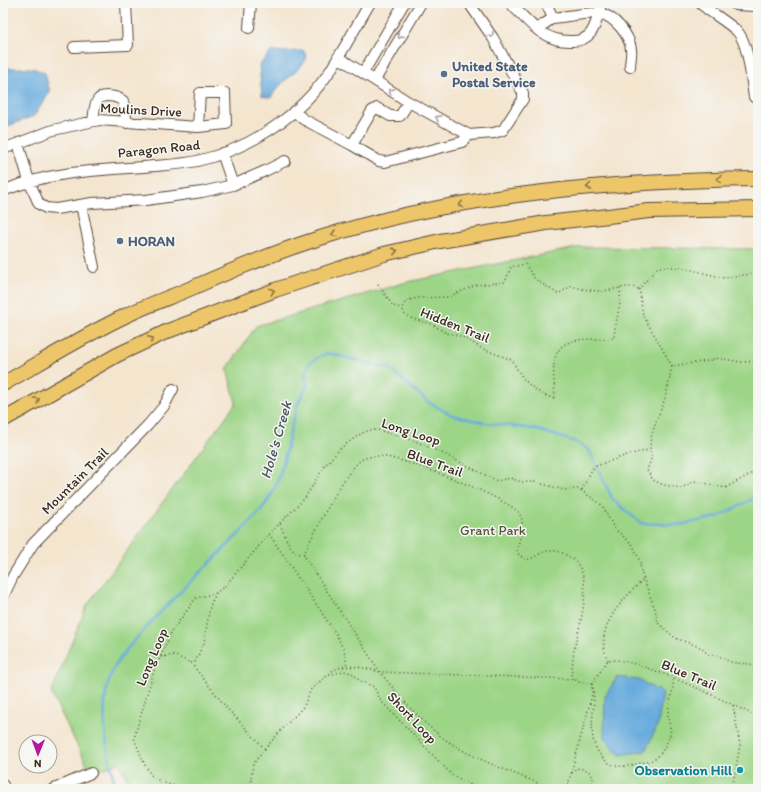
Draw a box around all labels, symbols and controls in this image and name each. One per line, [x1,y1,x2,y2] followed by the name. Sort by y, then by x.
[486,31,494,38] one-way arrow
[398,32,405,39] one-way arrow
[452,58,536,91] place label: United State Postal Service
[439,69,449,79] marker: United State Postal Service
[388,88,395,95] one-way arrow
[100,99,183,121] street label: Moulins Drive
[435,115,442,122] one-way arrow
[117,136,201,162] street label: Paragon Road
[716,175,722,183] one-way arrow
[586,182,592,191] one-way arrow
[458,200,464,209] one-way arrow
[331,229,338,238] one-way arrow
[128,233,175,250] place label: HORAN
[115,236,125,246] marker: HORAN
[392,248,399,256] one-way arrow
[268,287,275,296] one-way arrow
[418,303,492,347] street label: Hidden Trail
[147,336,154,344] one-way arrow
[32,398,40,405] one-way arrow
[256,398,296,481] water label: Hole's Creek
[379,414,443,450] street label: Long Loop
[38,444,112,518] street label: Mountain Trail
[405,445,465,481] street label: Blue Trail
[460,522,526,539] park label: Grant Park
[132,626,172,688] street label: Long Loop
[659,656,719,694] street label: Blue Trail
[384,688,440,748] street label: Short Loop
[18,734,58,774] north arrow
[34,757,42,770] text: N
[634,762,733,779] place label: Observation Hill
[735,765,745,775] marker: Observation Hill

